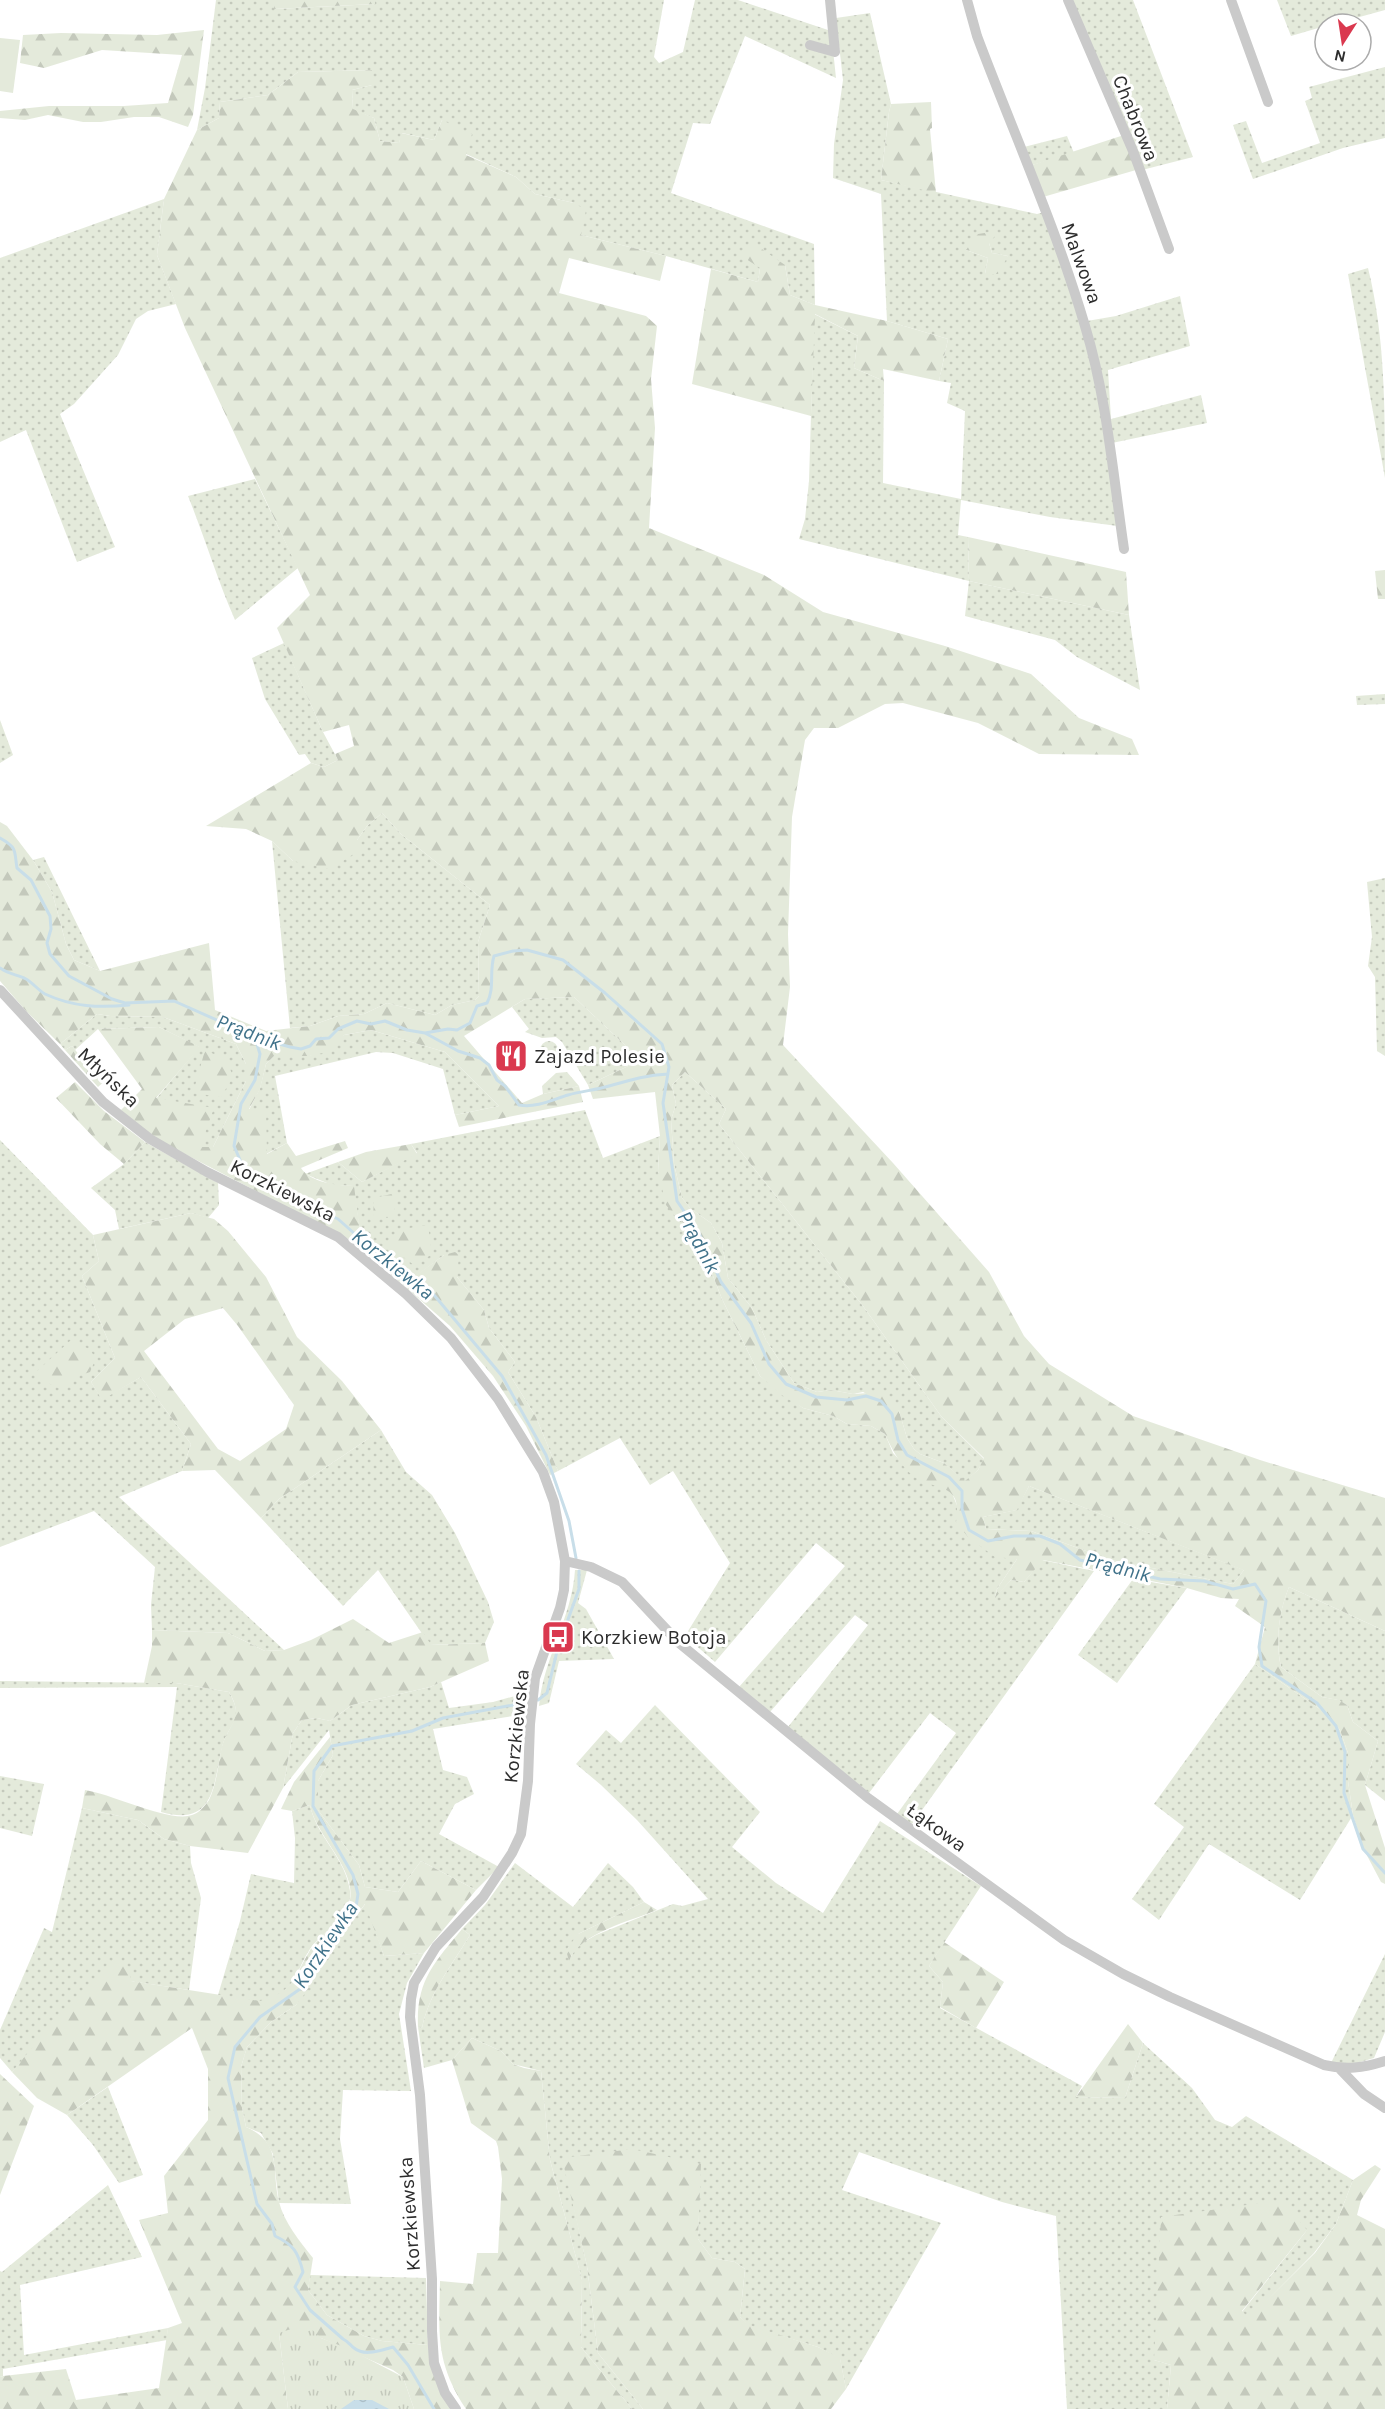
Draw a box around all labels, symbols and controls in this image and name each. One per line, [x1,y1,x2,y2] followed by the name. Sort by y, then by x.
[1313,12,1373,72] north arrow
[1332,46,1348,67] text: N
[1108,72,1163,165] street label: Chabrowa
[1056,220,1107,307] street label: Malwowa
[213,1009,285,1055] water label: Prądnik
[493,1038,529,1074] restaurant icon: Zajazd Polesie
[73,1042,144,1112] street label: Młyńska
[534,1045,665,1068] place label: Zajazd Polesie
[227,1154,339,1227] street label: Korzkiewska
[673,1207,726,1278] water label: Prądnik
[347,1224,439,1304] water label: Korzkiewka
[1082,1547,1154,1587] water label: Prądnik
[540,1619,576,1655] bus stop icon: Korzkiew Botoja
[581,1626,727,1649] place label: Korzkiew Botoja
[499,1668,534,1784] street label: Korzkiewska
[902,1798,971,1857] street label: Łąkowa
[287,1897,363,1993] water label: Korzkiewka
[394,2156,425,2272] street label: Korzkiewska

